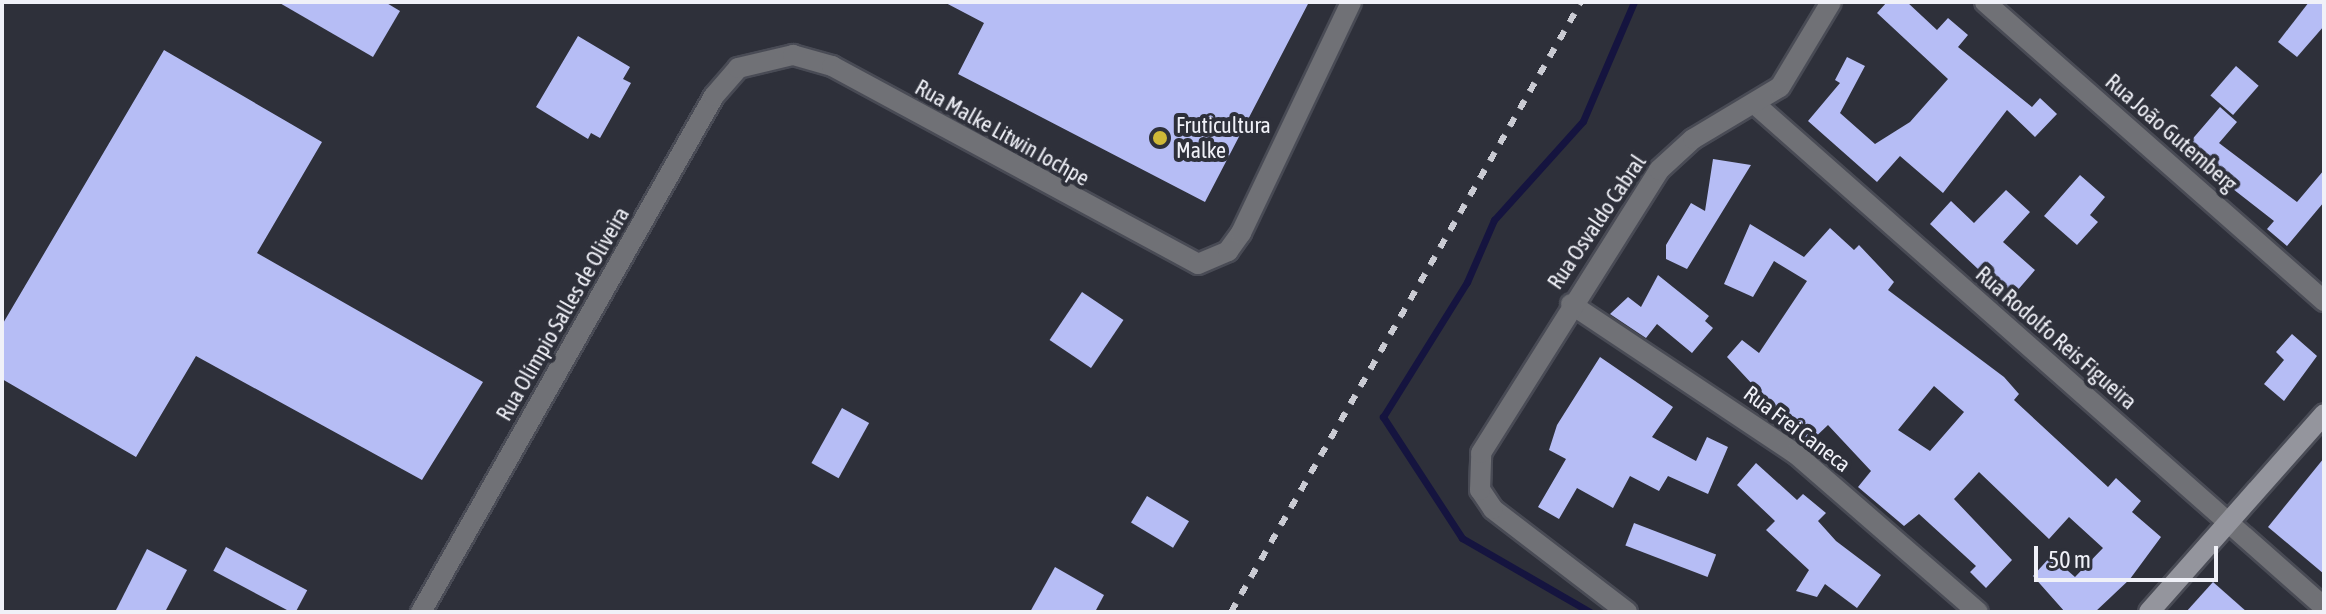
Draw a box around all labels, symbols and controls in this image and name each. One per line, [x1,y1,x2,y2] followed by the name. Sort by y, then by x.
[2100,69,2242,197] street label: Rua João Gutemberg
[910,74,1094,192] street label: Rua Malke Litwin Iochpe
[1176,112,1271,164] place label: Fruticultura Malke
[1151,129,1169,147] marker: Fruticultura Malke
[1542,150,1652,294] street label: Rua Osvaldo Cabral
[491,202,635,426] street label: Rua Olímpio Salles de Oliveira
[1970,261,2142,415] street label: Rua Rodolfo Reis Figueira
[1738,380,1856,478] street label: Rua Frei Caneca
[2038,530,2222,580] scale bar
[2048,546,2091,573] text: 50 m

